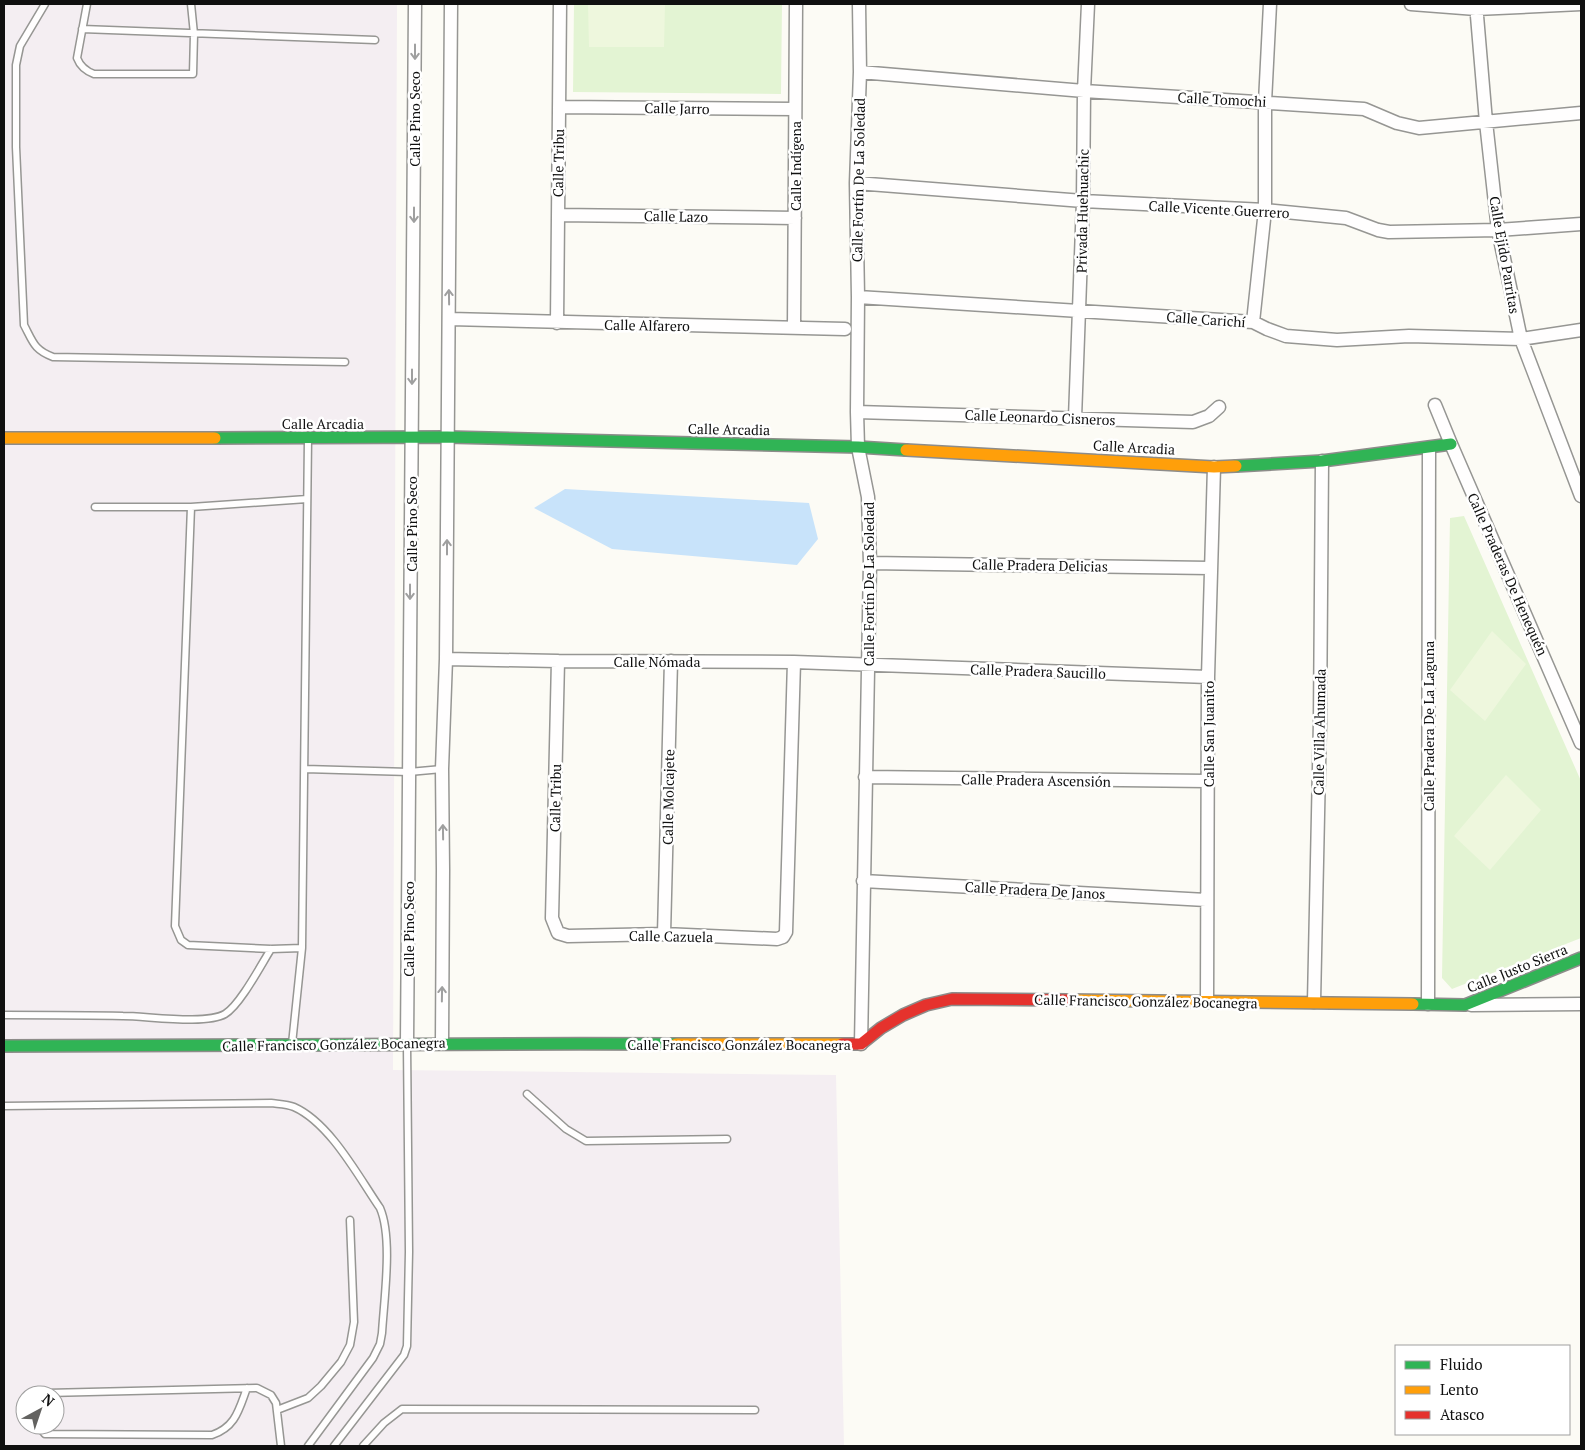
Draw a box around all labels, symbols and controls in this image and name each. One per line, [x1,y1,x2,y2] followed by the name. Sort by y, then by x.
[410,44,420,60] one-way arrow
[405,71,424,167] street label: Calle Pino Seco
[1177,87,1267,111] street label: Calle Tomochi
[847,97,869,262] street label: Calle Fortín De La Soledad
[644,98,710,118] street label: Calle Jarro
[786,121,805,211] street label: Calle Indígena
[548,129,568,197] street label: Calle Tribu
[1071,149,1093,273] street label: Privada Huehuachic
[1485,195,1525,315] street label: Calle Ejido Parritas
[1148,196,1290,222] street label: Calle Vicente Guerrero
[644,206,708,226] street label: Calle Lazo
[409,207,418,223] one-way arrow
[444,289,454,306] one-way arrow
[1166,307,1247,331] street label: Calle Carichí
[604,315,690,335] street label: Calle Alfarero
[407,369,417,385] one-way arrow
[964,405,1116,429] street label: Calle Leonardo Cisneros
[282,414,364,433] street label: Calle Arcadia
[688,419,770,439] street label: Calle Arcadia
[1092,435,1176,459] street label: Calle Arcadia
[402,476,421,572] street label: Calle Pino Seco
[1463,490,1553,659] street label: Calle Praderas De Henequén
[859,502,878,666] street label: Calle Fortín De La Soledad
[442,539,452,556] one-way arrow
[972,554,1108,576] street label: Calle Pradera Delicias
[405,584,415,600] one-way arrow
[1419,641,1438,811] street label: Calle Pradera De La Laguna
[614,652,700,671] street label: Calle Nómada
[970,659,1106,683] street label: Calle Pradera Saucillo
[1308,668,1330,796] street label: Calle Villa Ahumada
[1199,680,1218,787] street label: Calle San Juanito
[658,749,678,845] street label: Calle Molcajete
[545,764,565,832] street label: Calle Tribu
[961,769,1112,791] street label: Calle Pradera Ascensión
[438,824,448,840] one-way arrow
[964,877,1106,903] street label: Calle Pradera De Janos
[399,881,418,977] street label: Calle Pino Seco
[629,926,713,946] street label: Calle Cazuela
[1464,939,1570,997] street label: Calle Justo Sierra
[437,986,447,1002] one-way arrow
[1034,990,1258,1012] street label: Calle Francisco González Bocanegra
[222,1033,446,1055] street label: Calle Francisco González Bocanegra
[627,1035,851,1054] street label: Calle Francisco González Bocanegra
[1395,1345,1570,1435] legend
[1440,1354,1482,1374] text: Fluido
[1440,1379,1479,1399] text: Lento
[15,1385,65,1435] north arrow
[39,1389,59,1411] text: N
[1440,1404,1484,1424] text: Atasco

